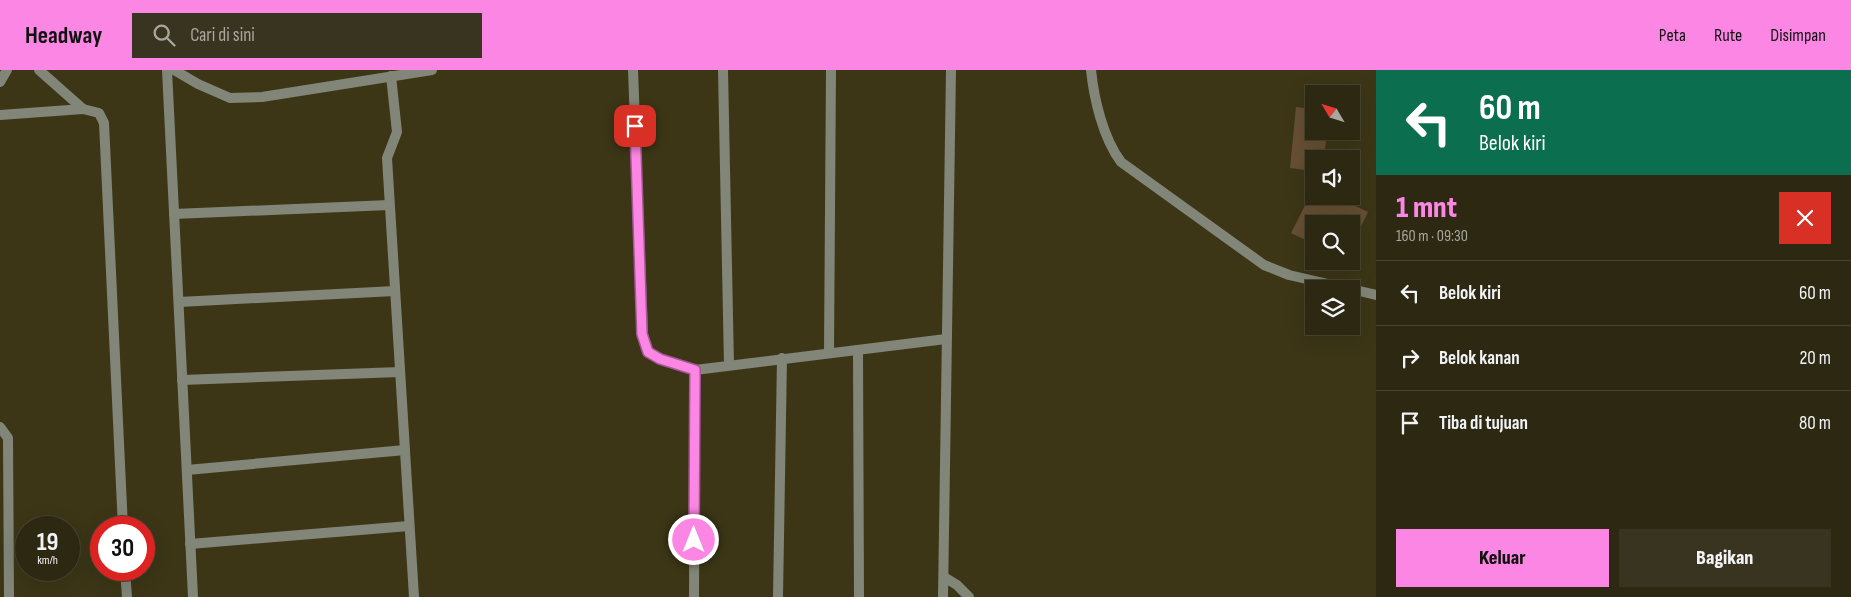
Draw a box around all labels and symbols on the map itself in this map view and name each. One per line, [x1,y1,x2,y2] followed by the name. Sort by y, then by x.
[1305,85,1360,140] north arrow
[614,105,656,147] pin
[667,513,719,565] position arrow
[90,516,155,581] speed limit sign: 30

